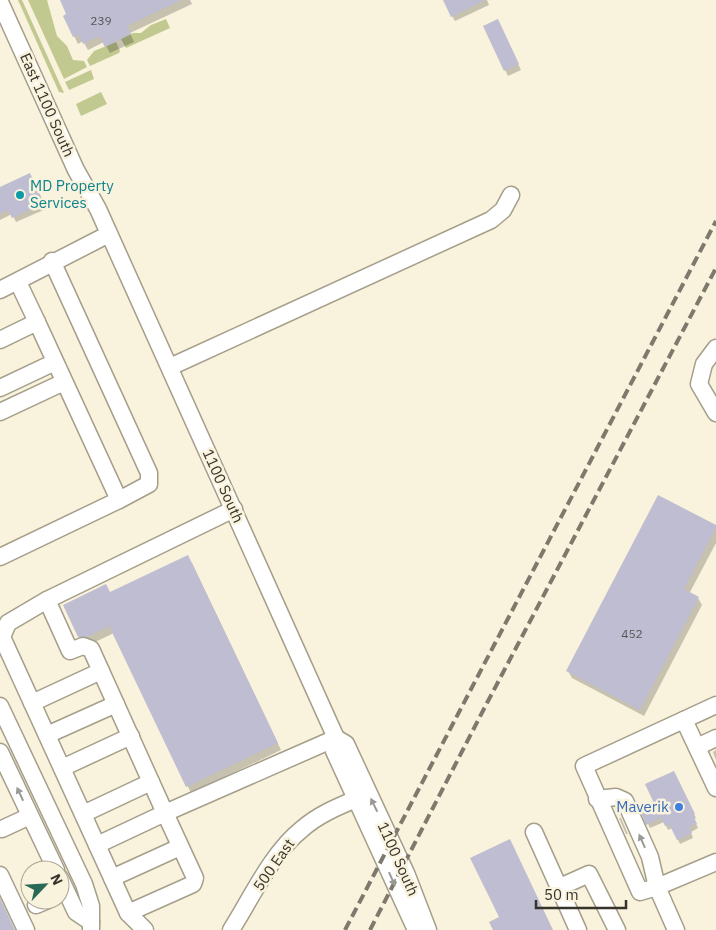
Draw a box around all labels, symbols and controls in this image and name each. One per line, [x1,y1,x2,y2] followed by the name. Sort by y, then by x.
[90,13,112,28] house number: 239
[16,50,79,160] street label: East 1100 South
[30,176,114,212] place label: MD Property Services
[14,189,26,201] marker: MD Property Services
[199,446,248,526] street label: 1100 South
[621,626,643,641] house number: 452
[16,787,24,802] one-way arrow
[616,797,669,816] place label: Maverik
[369,798,377,812] one-way arrow
[673,801,685,813] marker: Maverik
[374,819,423,899] street label: 1100 South
[638,834,646,848] one-way arrow
[249,835,299,895] street label: 500 East
[20,860,70,910] north arrow
[46,871,67,888] text: N
[388,872,396,886] one-way arrow
[536,878,626,910] scale bar
[544,885,579,904] text: 50 m

